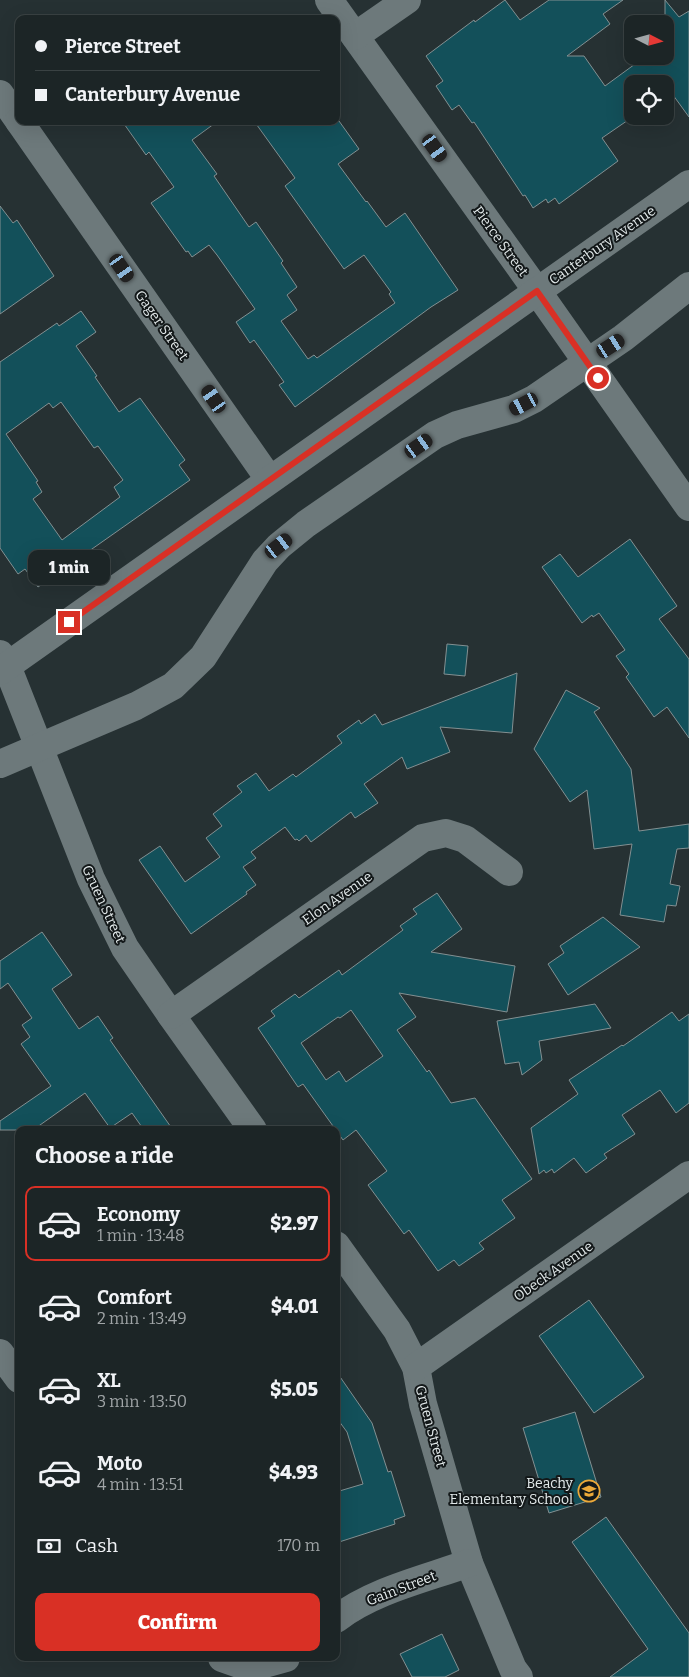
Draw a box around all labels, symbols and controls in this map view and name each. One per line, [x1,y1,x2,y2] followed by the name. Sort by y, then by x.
[624,15,674,65] north arrow
[624,15,674,125] map controls
[65,35,181,58] text: Pierce Street
[624,75,674,125] button: locate
[65,83,240,106] text: Canterbury Avenue
[420,131,449,165] car
[546,202,659,289] street label: Canterbury Avenue
[469,203,532,280] street label: Pierce Street
[107,251,136,285] car
[131,287,192,364] street label: Gager Street
[594,332,627,360] car
[587,367,609,389] route start
[199,382,228,416] car
[507,391,540,417] car
[402,431,435,461] car
[262,531,295,561] car
[28,550,110,584] callout: 1 min
[49,558,89,577] text: 1 min
[58,611,80,633] route end
[78,863,129,946] street label: Gruen Street
[299,868,376,929] street label: Elon Avenue
[35,1142,174,1169] text: Choose a ride
[37,1201,82,1246] icon: car
[97,1203,180,1226] text: Economy
[270,1212,318,1235] text: $2.97
[97,1226,185,1245] text: 1 min · 13:48
[510,1238,596,1305] street label: Obeck Avenue
[37,1284,82,1329] icon: car
[97,1286,172,1309] text: Comfort
[271,1295,318,1318] text: $4.01
[97,1309,187,1328] text: 2 min · 13:49
[37,1367,82,1412] icon: car
[97,1369,121,1392] text: XL
[270,1378,318,1401] text: $5.05
[411,1383,450,1469] street label: Gruen Street
[97,1392,187,1411] text: 3 min · 13:50
[37,1450,82,1495] icon: car
[97,1452,143,1475] text: Moto
[269,1461,318,1484] text: $4.93
[97,1475,183,1494] text: 4 min · 13:51
[450,1475,574,1508] place label: Beachy Elementary School
[577,1479,601,1503] school or university icon: Beachy Elementary School
[35,1532,63,1560] icon: cash
[75,1534,118,1557] text: Cash
[277,1536,320,1555] text: 170 m
[364,1567,438,1610] street label: Gain Street
[35,1593,320,1651] button: Confirm

